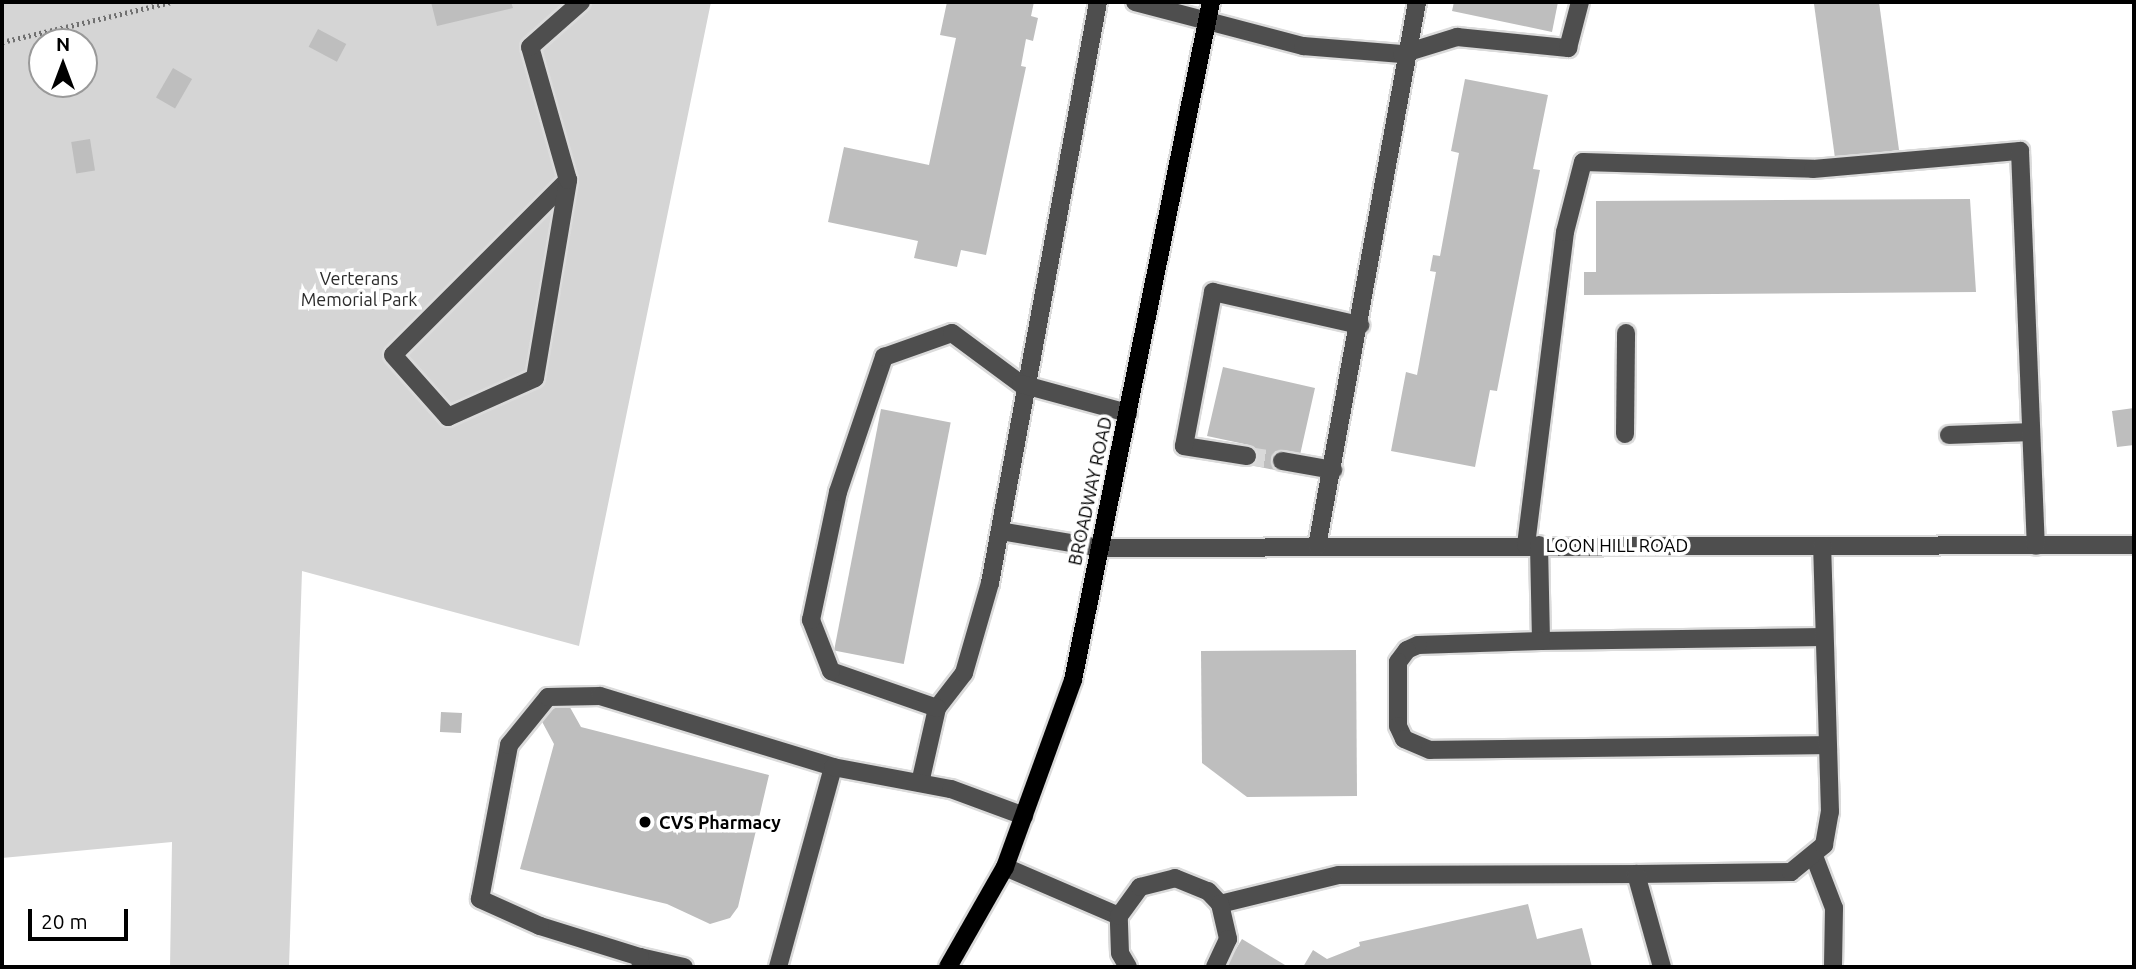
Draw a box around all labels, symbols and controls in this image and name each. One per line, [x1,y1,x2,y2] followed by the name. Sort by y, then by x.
[28,28,98,98] north arrow
[56,33,70,55] text: N
[301,268,417,310] park label: Verterans Memorial Park
[1064,415,1116,567] street label: BROADWAY ROAD
[1546,534,1688,556] street label: LOON HILL ROAD
[659,811,781,833] place label: CVS Pharmacy
[637,814,653,830] marker: CVS Pharmacy
[32,895,131,939] scale bar
[41,909,88,933] text: 20 m

